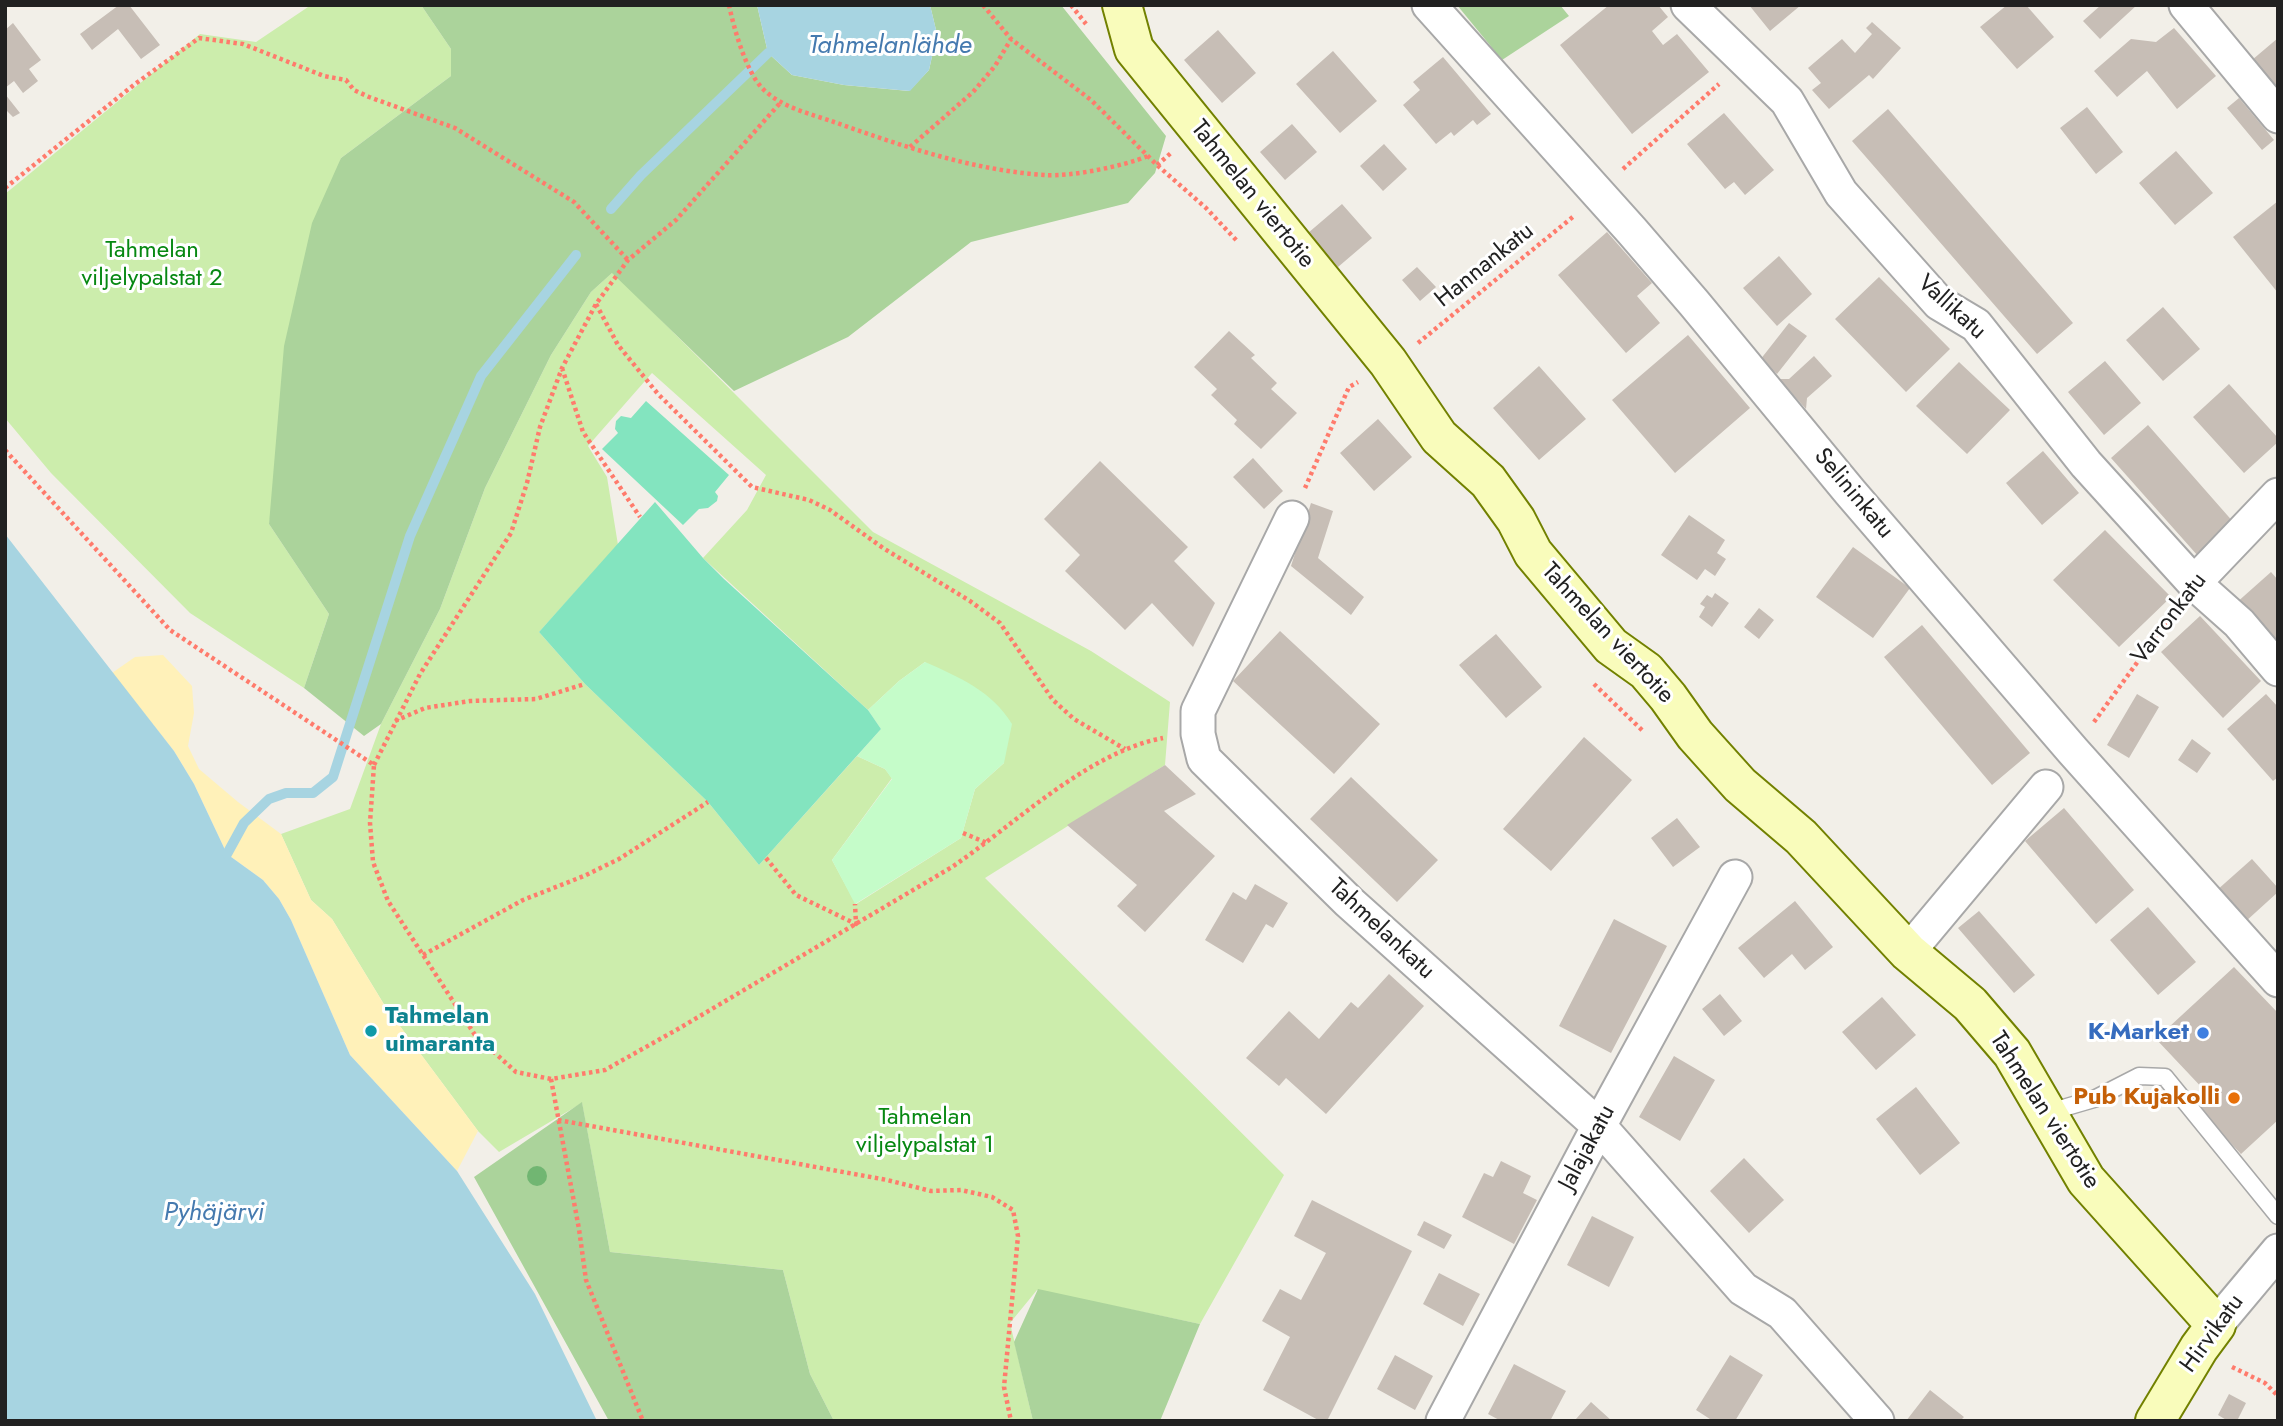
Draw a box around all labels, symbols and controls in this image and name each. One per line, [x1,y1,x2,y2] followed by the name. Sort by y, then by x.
[808,31,972,63] water label: Tahmelanlähde
[1184,115,1320,275] street label: Tahmelan viertotie
[1430,218,1540,314] street label: Hannankatu
[81,237,223,293] park label: Tahmelan viljelypalstat 2
[1911,270,1991,346] street label: Vallikatu
[1807,443,1899,545] street label: Selininkatu
[1535,558,1679,710] street label: Tahmelan viertotie
[2126,568,2214,670] street label: Varronkatu
[1322,874,1440,986] street label: Tahmelankatu
[385,1003,495,1059] place label: Tahmelan uimaranta
[2088,1019,2189,1047] place label: K-Market
[363,1023,379,1039] marker: Tahmelan uimaranta
[2195,1025,2211,1041] marker: K-Market
[1983,1027,2105,1195] street label: Tahmelan viertotie
[2073,1084,2220,1112] place label: Pub Kujakolli
[2226,1090,2242,1106] marker: Pub Kujakolli
[1554,1100,1622,1196] street label: Jalajakatu
[856,1104,994,1160] park label: Tahmelan viljelypalstat 1
[164,1198,264,1230] water label: Pyhäjärvi
[2175,1289,2251,1379] street label: Hirvikatu

